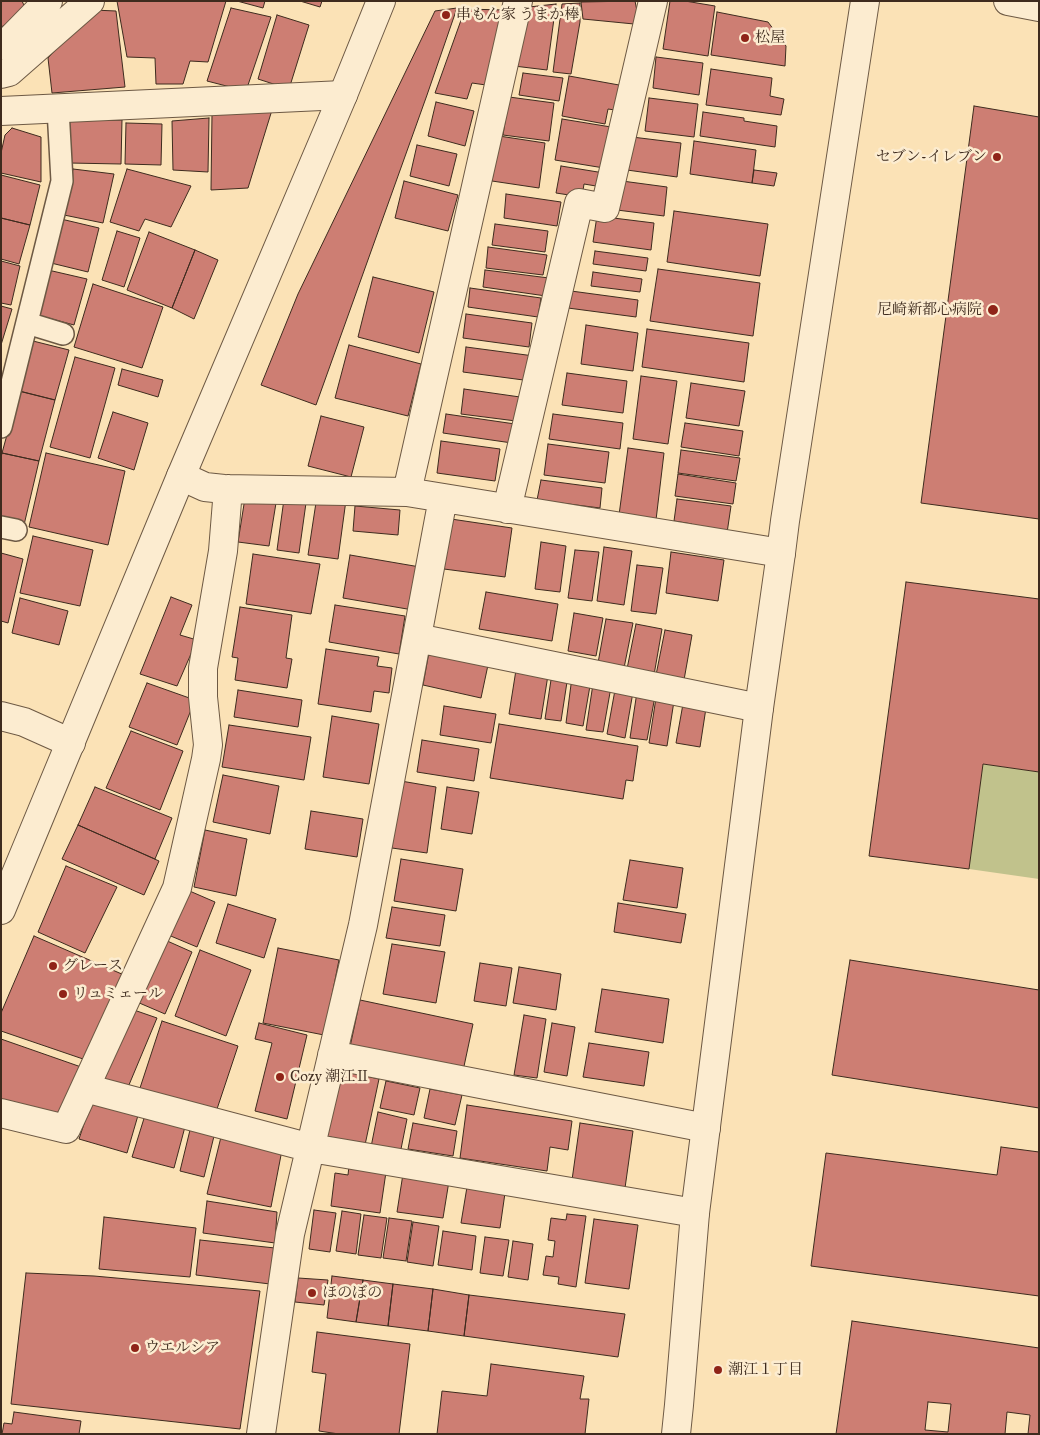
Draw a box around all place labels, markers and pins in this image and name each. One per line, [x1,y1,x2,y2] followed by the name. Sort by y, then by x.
[456,6,579,24] place label: 串もん家 うまか棒
[440,9,452,21] marker: 串もん家 うまか棒
[755,29,785,47] place label: 松屋
[739,32,751,44] marker: 松屋
[876,148,987,166] place label: セブン-イレブン
[991,151,1003,163] marker: セブン-イレブン
[877,301,982,319] place label: 尼崎新都心病院
[986,303,1000,317] marker: 尼崎新都心病院
[63,957,123,975] place label: グレース
[47,960,59,972] marker: グレース
[73,985,163,1003] place label: リュミェール
[57,988,69,1000] marker: リュミェール
[290,1068,370,1086] place label: Cozy 潮江Ⅱ
[274,1071,286,1083] marker: Cozy 潮江Ⅱ
[322,1284,382,1302] place label: ほのぼの
[306,1287,318,1299] marker: ほのぼの
[145,1339,220,1357] place label: ウエルシア
[129,1342,141,1354] marker: ウエルシア
[728,1361,803,1379] place label: 潮江１丁目
[712,1364,724,1376] marker: 潮江１丁目

